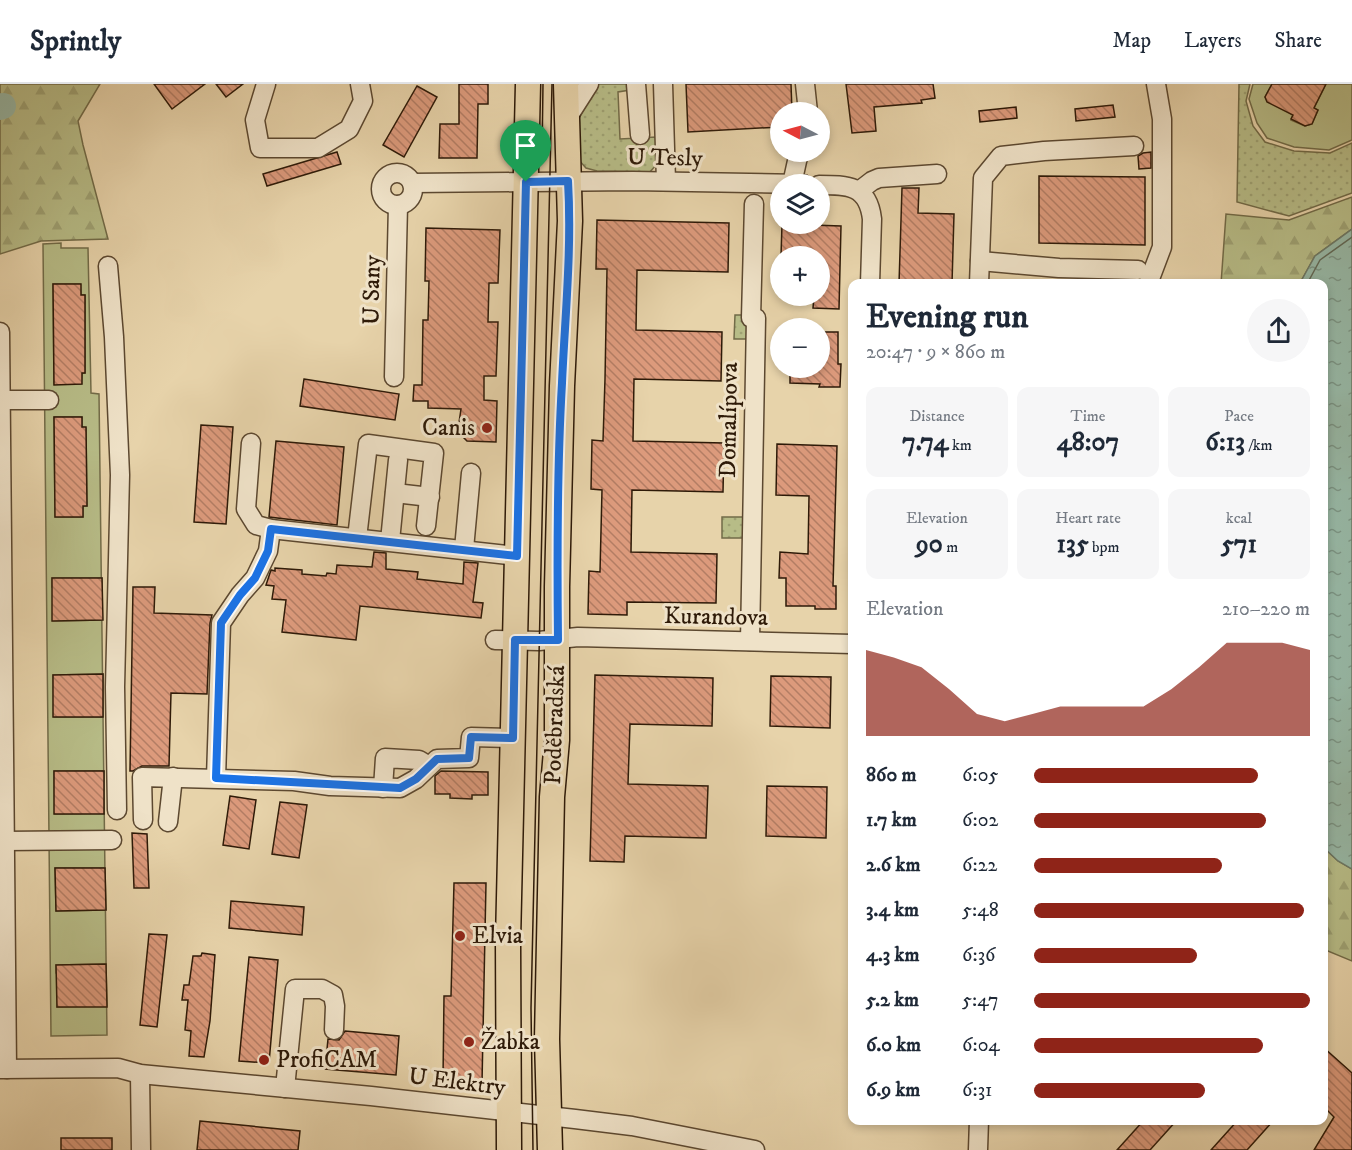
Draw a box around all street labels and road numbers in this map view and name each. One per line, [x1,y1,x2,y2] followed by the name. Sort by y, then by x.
[627,142,704,174] street label: U Tesly
[356,254,388,325] street label: U Sany
[713,361,745,478] street label: Domalípova
[664,601,769,633] street label: Kurandova
[538,664,572,785] street label: Poděbradská
[407,1061,508,1103] street label: U Elektry

